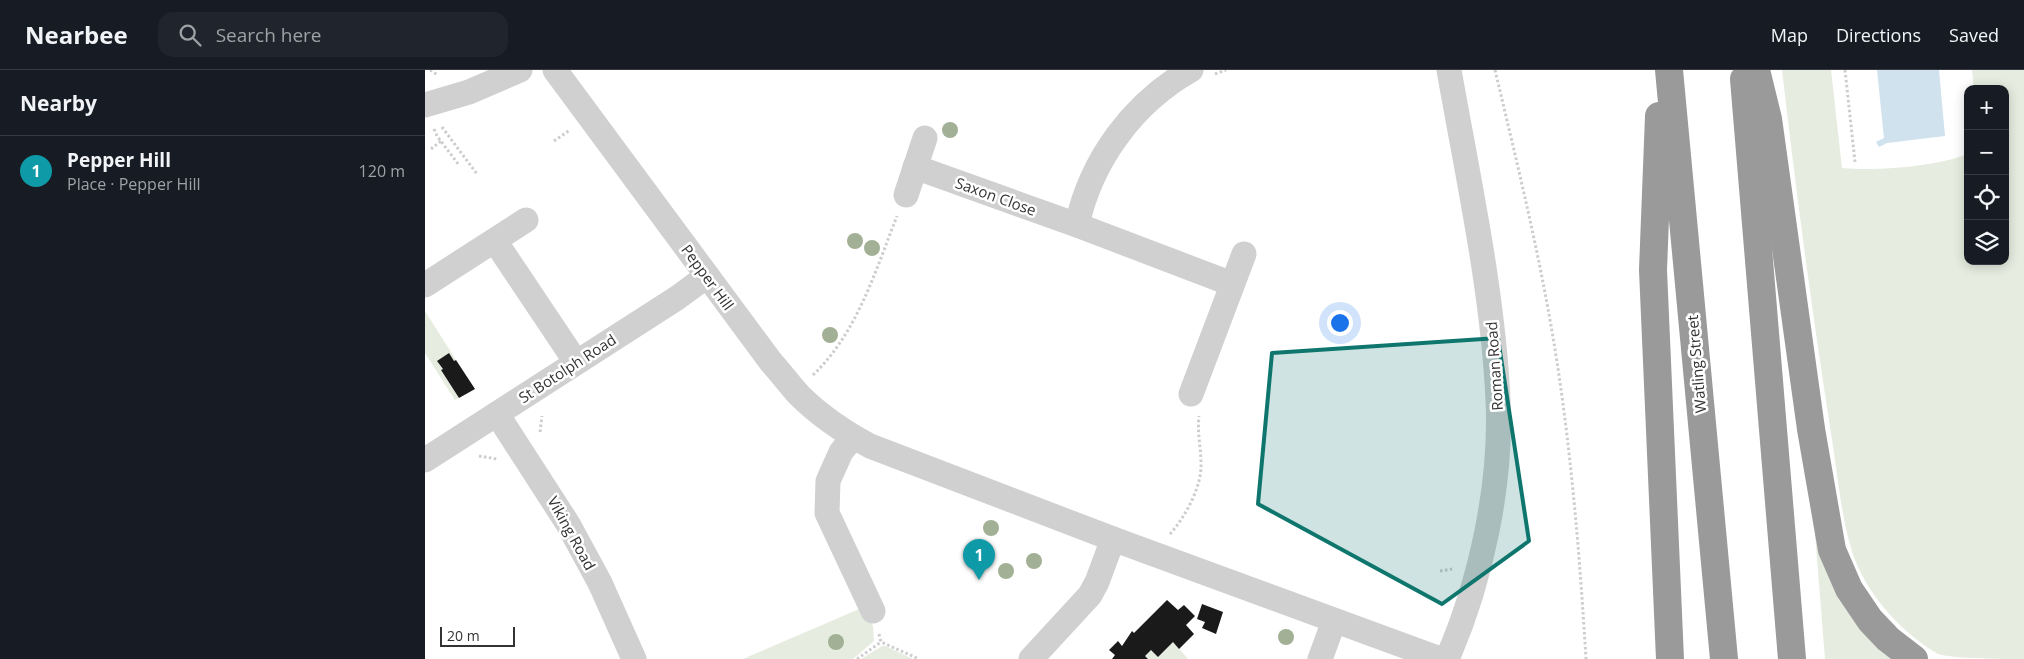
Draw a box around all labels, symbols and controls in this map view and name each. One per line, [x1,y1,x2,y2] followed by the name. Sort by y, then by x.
[158,12,508,57] search box
[25,18,128,51] text: Nearbee
[176,21,204,49] icon: search
[216,22,322,48] text: Search here
[1771,23,1808,47] text: Map
[1836,23,1921,47] text: Directions
[1949,23,1999,47] text: Saved
[1964,85,2009,265] map controls
[1964,85,2009,130] button: +
[20,89,97,117] text: Nearby
[1964,130,2009,175] button: −
[67,147,171,173] text: Pepper Hill
[31,160,41,182] text: 1
[359,160,405,182] text: 120 m
[953,172,1039,220] street label: Saxon Close
[67,173,201,195] text: Place · Pepper Hill
[1964,175,2009,220] button: locate
[1964,220,2009,265] button: layers
[677,240,739,314] street label: Pepper Hill
[1327,310,1353,336] your location
[1682,314,1710,414] street label: Watling Street
[1481,321,1507,411] street label: Roman Road
[514,329,620,407] street label: St Botolph Road
[544,493,600,573] street label: Viking Road
[963,539,995,580] pin: 1
[440,624,515,647] scale bar
[447,626,480,645] text: 20 m

